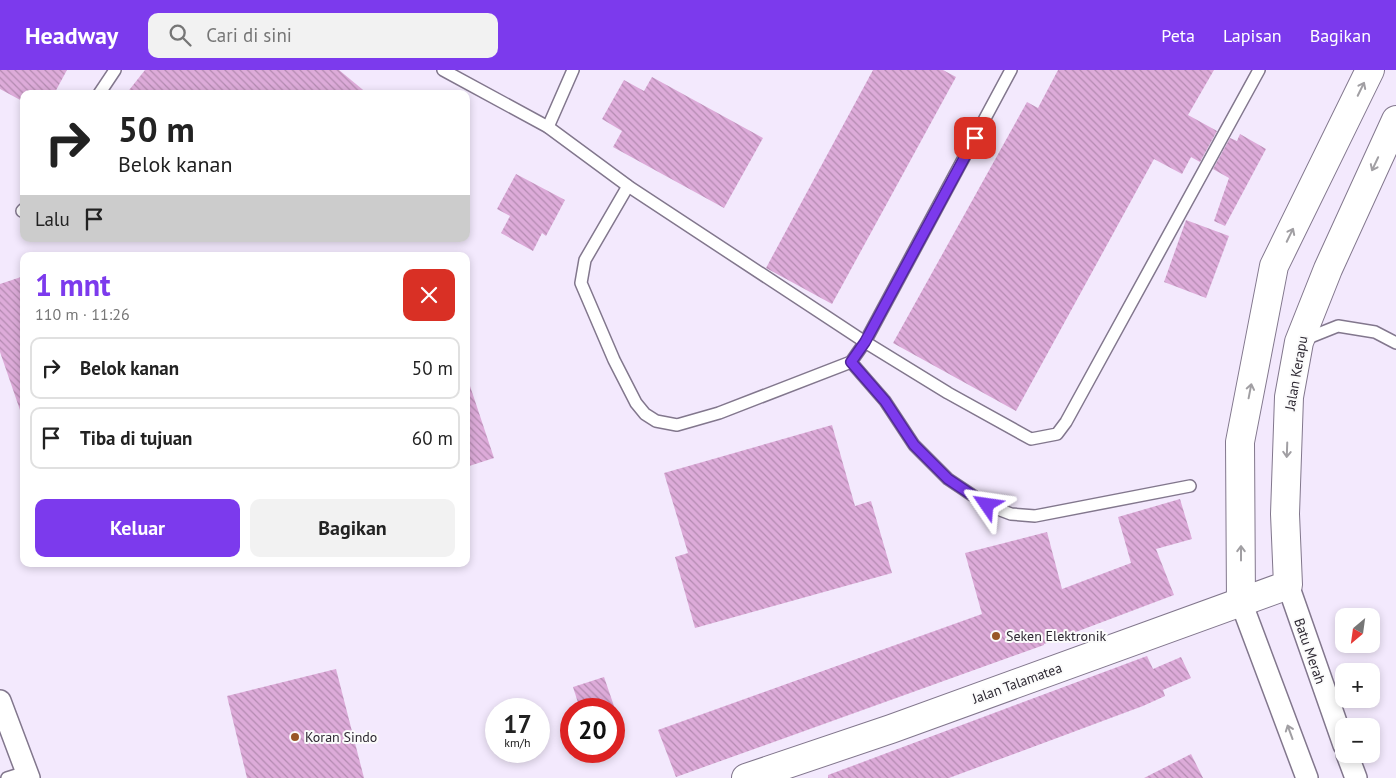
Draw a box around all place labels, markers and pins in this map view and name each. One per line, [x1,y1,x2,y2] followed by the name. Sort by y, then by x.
[954,117,996,159] pin
[1006,627,1106,645] place label: Seken Elektronik
[990,630,1002,642] marker: Seken Elektronik
[305,728,377,746] place label: Koran Sindo
[289,731,301,743] marker: Koran Sindo

